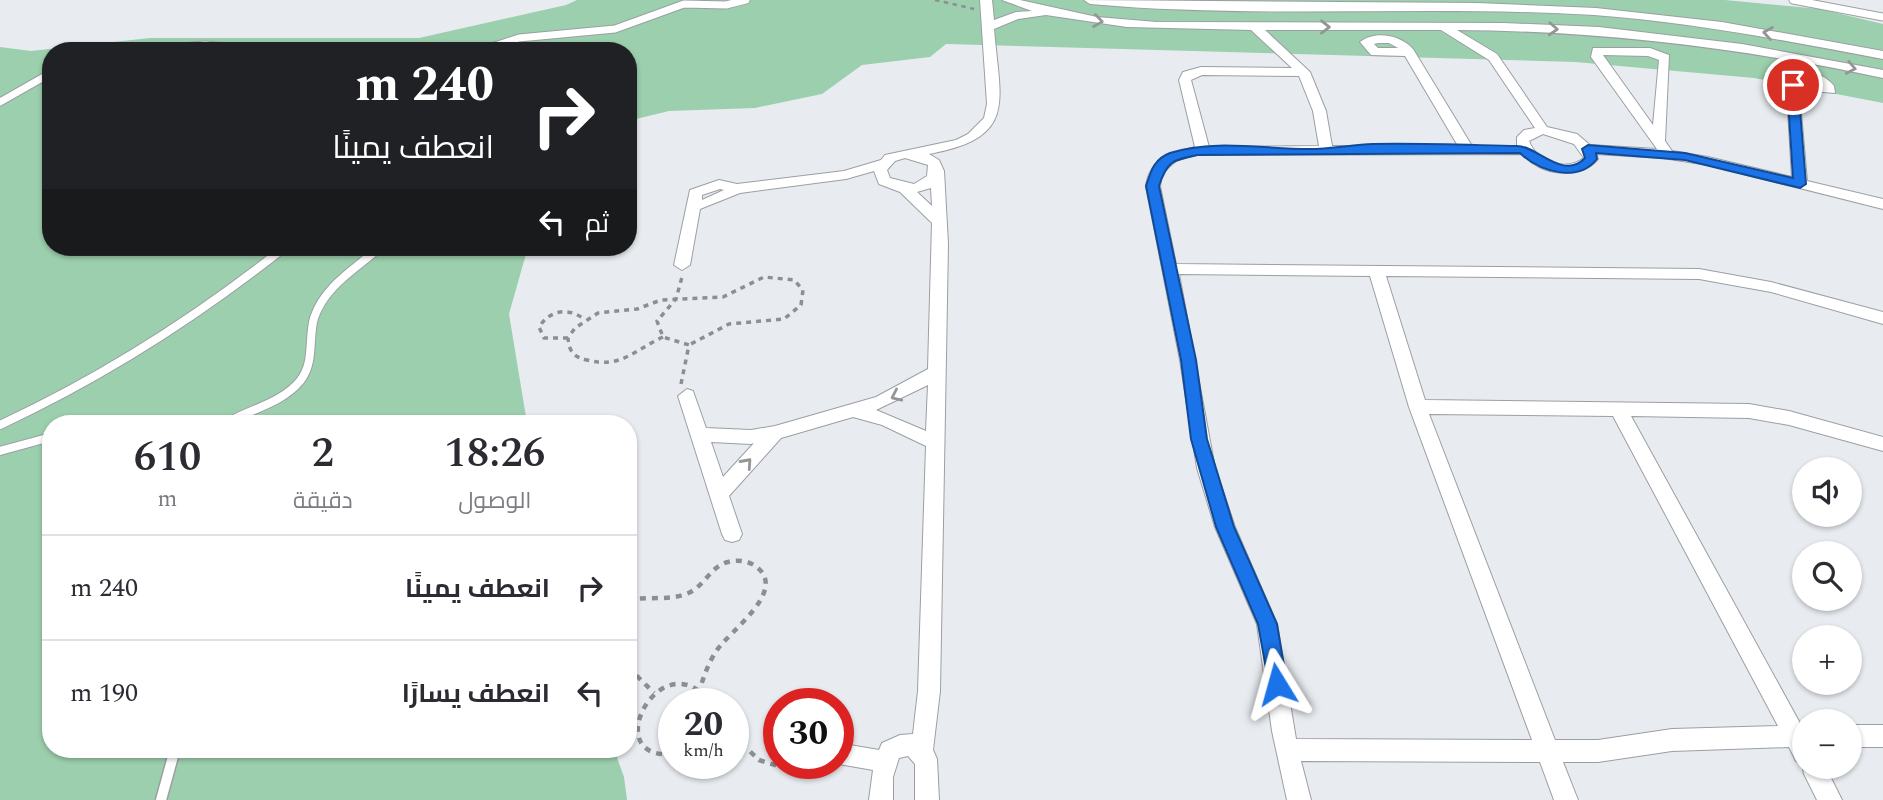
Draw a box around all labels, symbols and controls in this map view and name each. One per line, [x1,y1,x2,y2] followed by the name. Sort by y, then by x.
[1092,14,1104,29] one-way arrow
[1321,19,1331,35] one-way arrow
[1547,22,1558,37] one-way arrow
[1762,26,1774,41] one-way arrow
[355,48,494,123] text: 240 m
[1763,55,1823,115] pin
[1845,59,1857,74] one-way arrow
[1774,66,1812,104] icon: arrive
[518,70,609,161] icon: right
[332,124,494,173] text: انعطف يمينًا
[533,203,571,241] icon: left
[585,204,609,244] text: ثم
[890,388,903,402] one-way arrow
[312,422,334,485] text: 2
[444,422,545,485] text: 18:26
[134,426,201,489] text: 610
[1792,457,1862,779] map controls
[1792,457,1862,527] button: sound
[739,458,751,471] one-way arrow
[158,482,177,517] text: m
[293,484,353,519] text: دقيقة
[458,484,531,519] text: الوصول
[1792,541,1862,611] button: search
[70,568,138,608] text: 240 m
[405,569,550,609] text: انعطف يمينًا
[571,569,609,607] icon: right
[1792,625,1862,695] button: +
[1240,647,1314,721] position arrow
[70,673,138,713] text: 190 m
[402,674,550,714] text: انعطف يسارًا
[571,674,609,712] icon: left
[763,688,854,779] speed limit sign: 30
[684,698,723,751] text: 20
[1792,709,1862,779] button: −
[683,737,724,764] text: km/h

